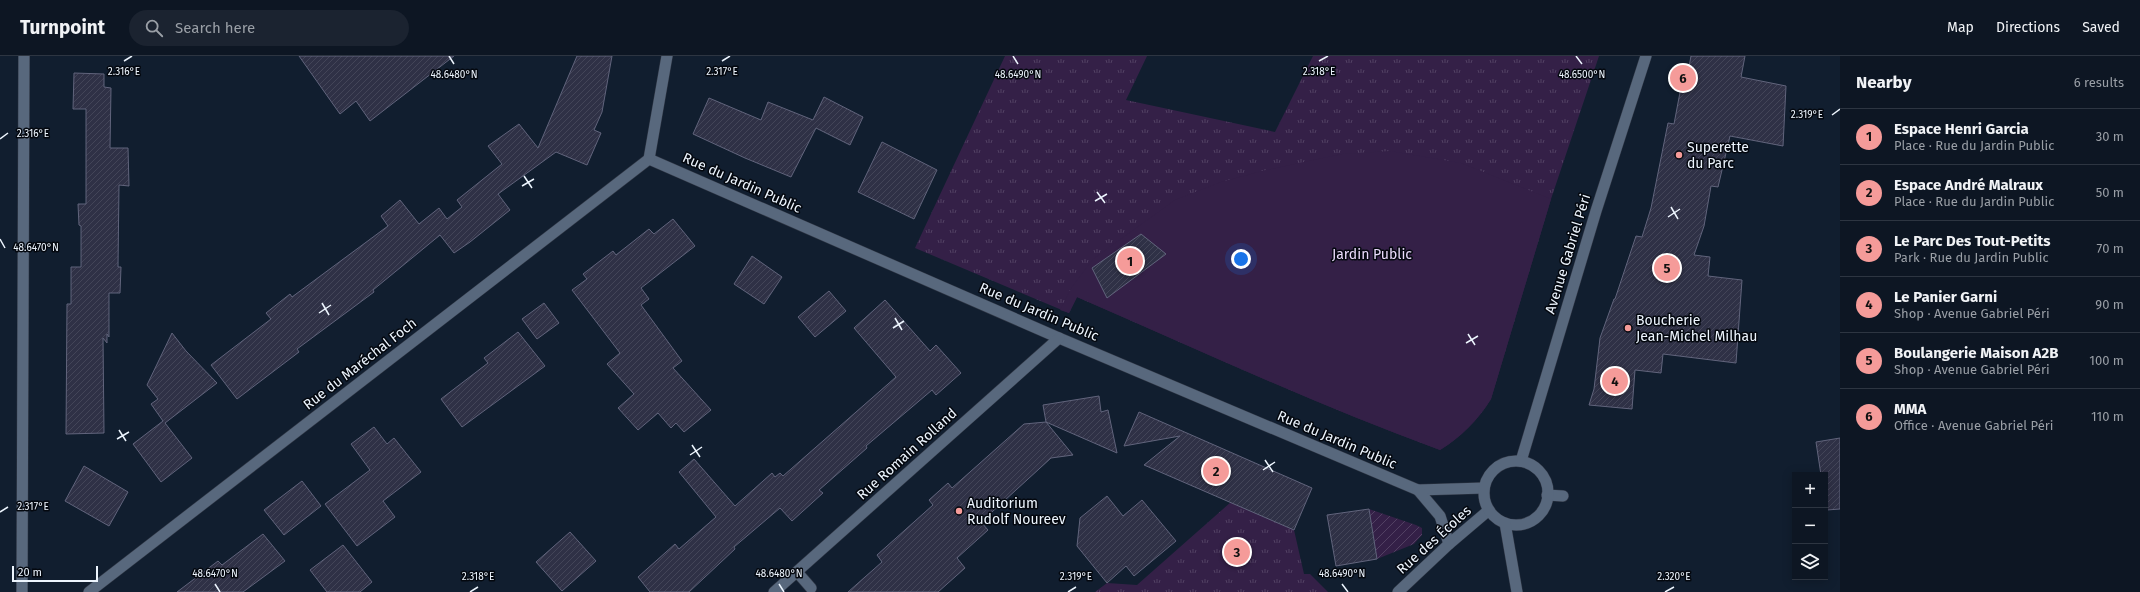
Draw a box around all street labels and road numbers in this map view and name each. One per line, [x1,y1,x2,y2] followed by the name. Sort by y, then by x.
[680,149,804,217] street label: Rue du Jardin Public
[1542,192,1594,316] street label: Avenue Gabriel Péri
[977,279,1102,345] street label: Rue du Jardin Public
[300,315,420,413] street label: Rue du Maréchal Foch
[854,405,960,503] street label: Rue Romain Rolland
[1275,407,1400,473] street label: Rue du Jardin Public
[1393,501,1475,578] street label: Rue des Écoles

